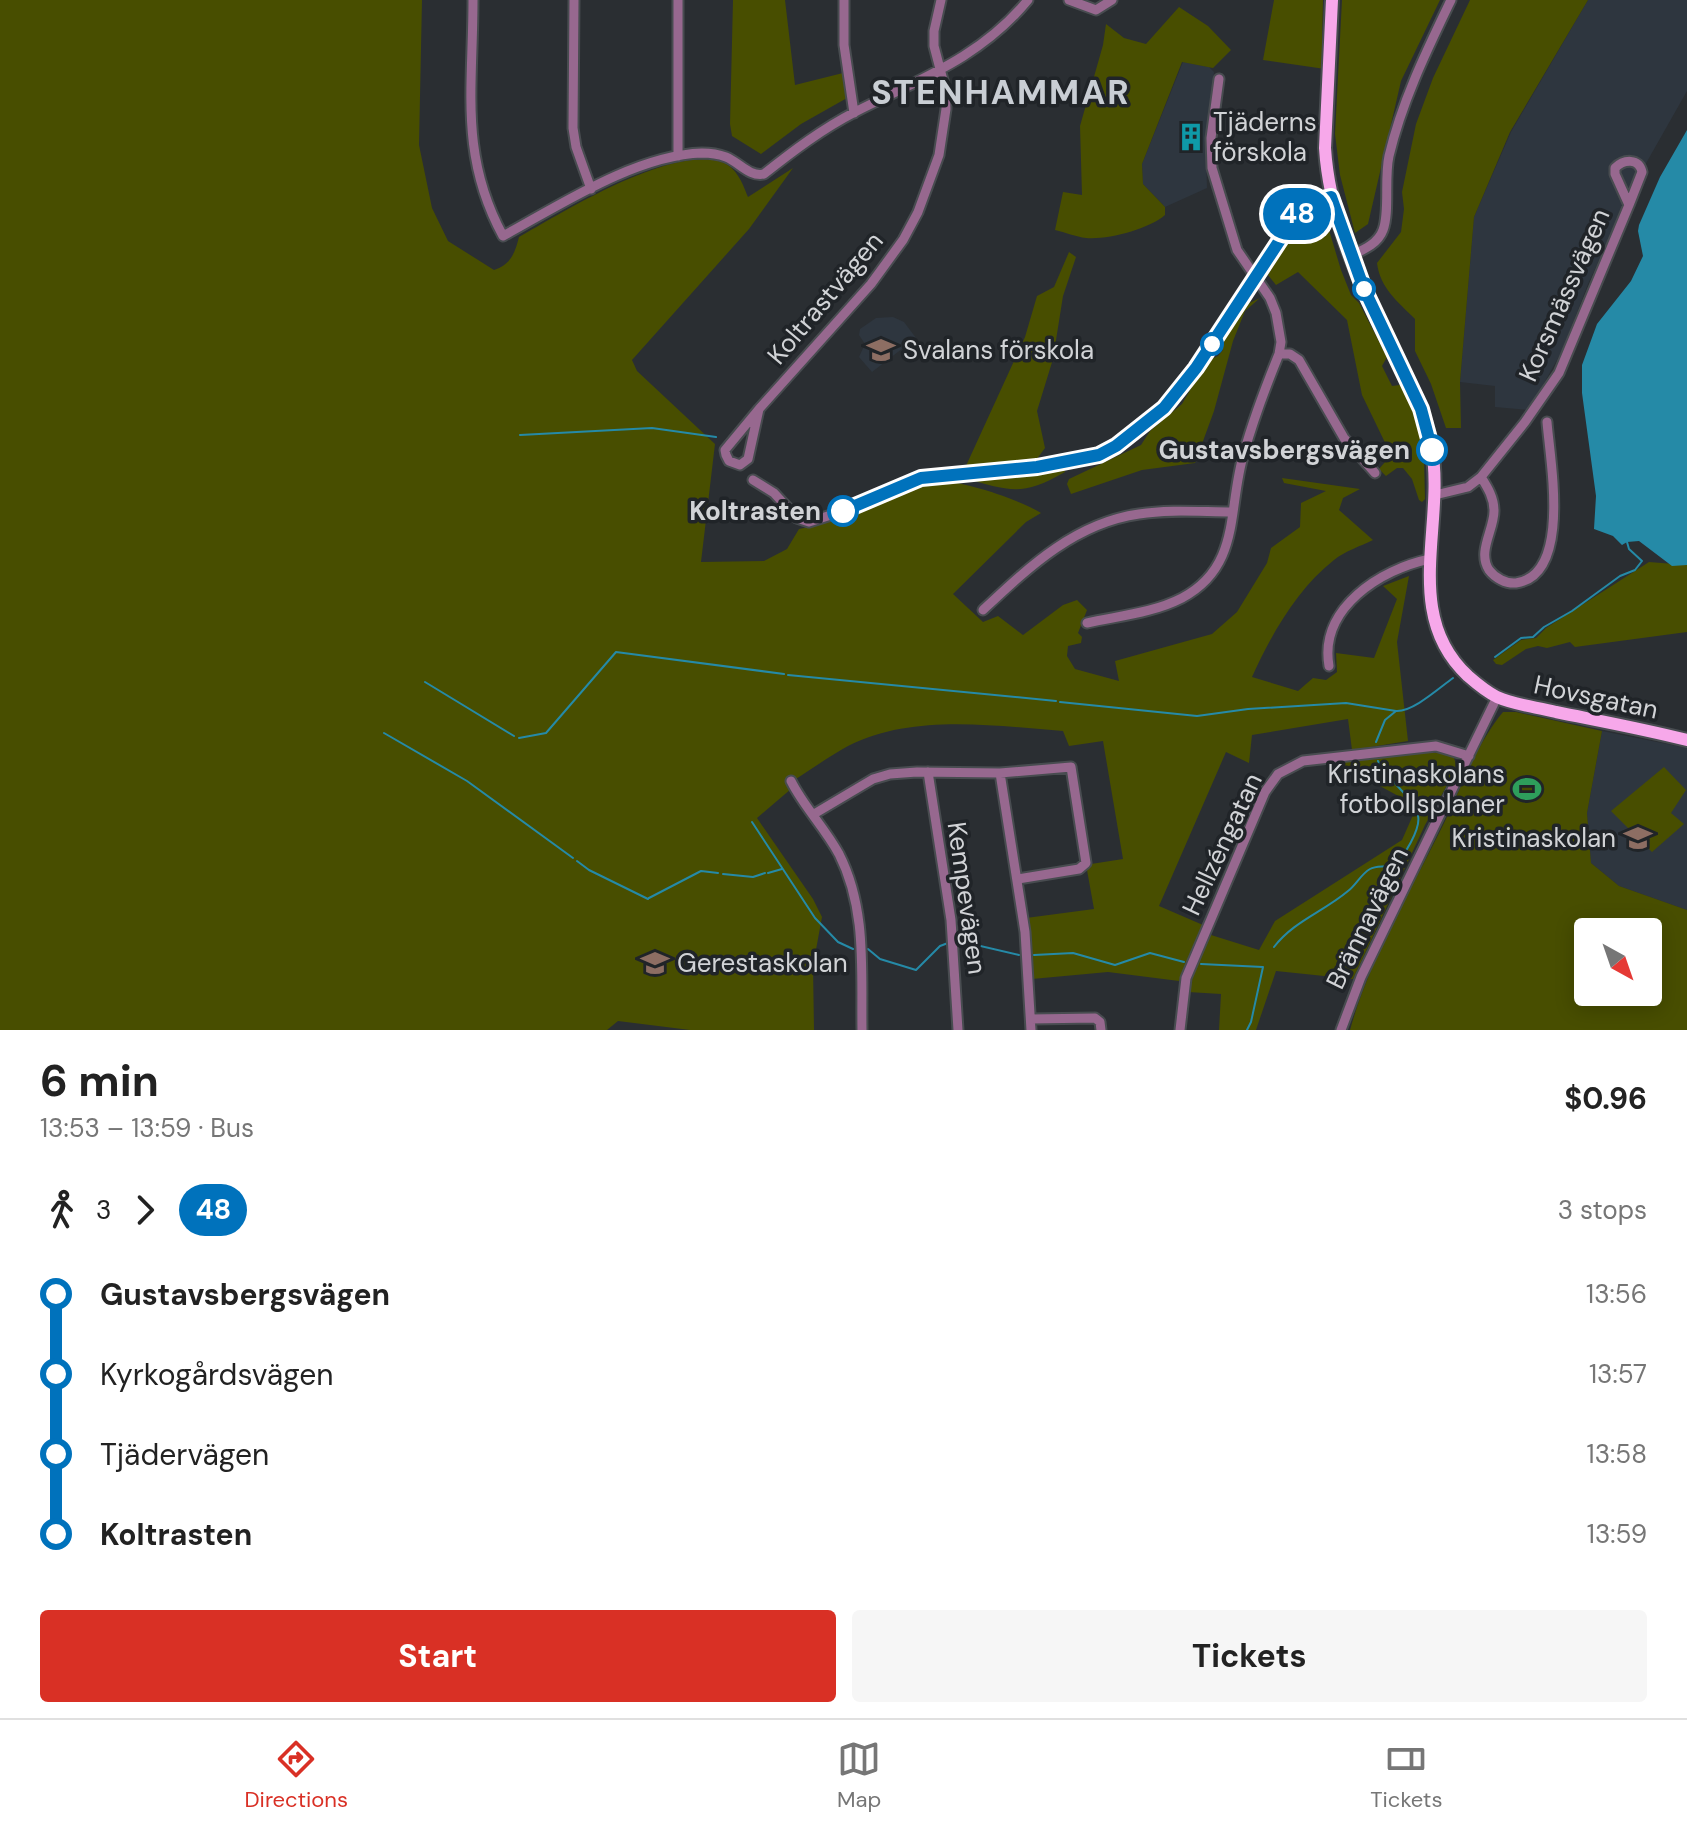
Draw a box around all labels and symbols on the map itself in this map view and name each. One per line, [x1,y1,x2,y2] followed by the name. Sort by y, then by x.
[871,70,1131,115] district label: STENHAMMAR
[1213,105,1317,169] place label: Tjäderns förskola
[1176,122,1206,152] building icon: Tjäderns förskola
[1261,188,1333,240] line badge: 48
[1511,203,1617,387] street label: Korsmässvägen
[760,225,890,371] street label: Koltrastvägen
[1353,278,1375,300] unlabelled marker
[903,333,1094,367] place label: Svalans förskola
[1201,333,1223,355] unlabelled marker
[866,335,896,365] school or university icon: Svalans förskola
[1159,433,1410,467] place label: Gustavsbergsvägen
[1417,435,1447,465] marker: Gustavsbergsvägen
[689,494,821,528] place label: Koltrasten
[828,496,858,526] marker: Koltrasten
[1531,667,1661,727] street label: Hovsgatan
[1327,757,1505,821] place label: Kristinaskolans fotbollsplaner
[1174,767,1270,921] street label: Hellzéngatan
[1512,774,1542,804] sports icon: Kristinaskolans fotbollsplaner
[939,820,995,976] street label: Kempevägen
[1451,821,1616,855] place label: Kristinaskolan
[1623,823,1653,853] school or university icon: Kristinaskolan
[1318,841,1416,995] street label: Brännavägen
[1574,918,1662,1006] north arrow
[677,946,848,980] place label: Gerestaskolan
[640,948,670,978] school or university icon: Gerestaskolan

